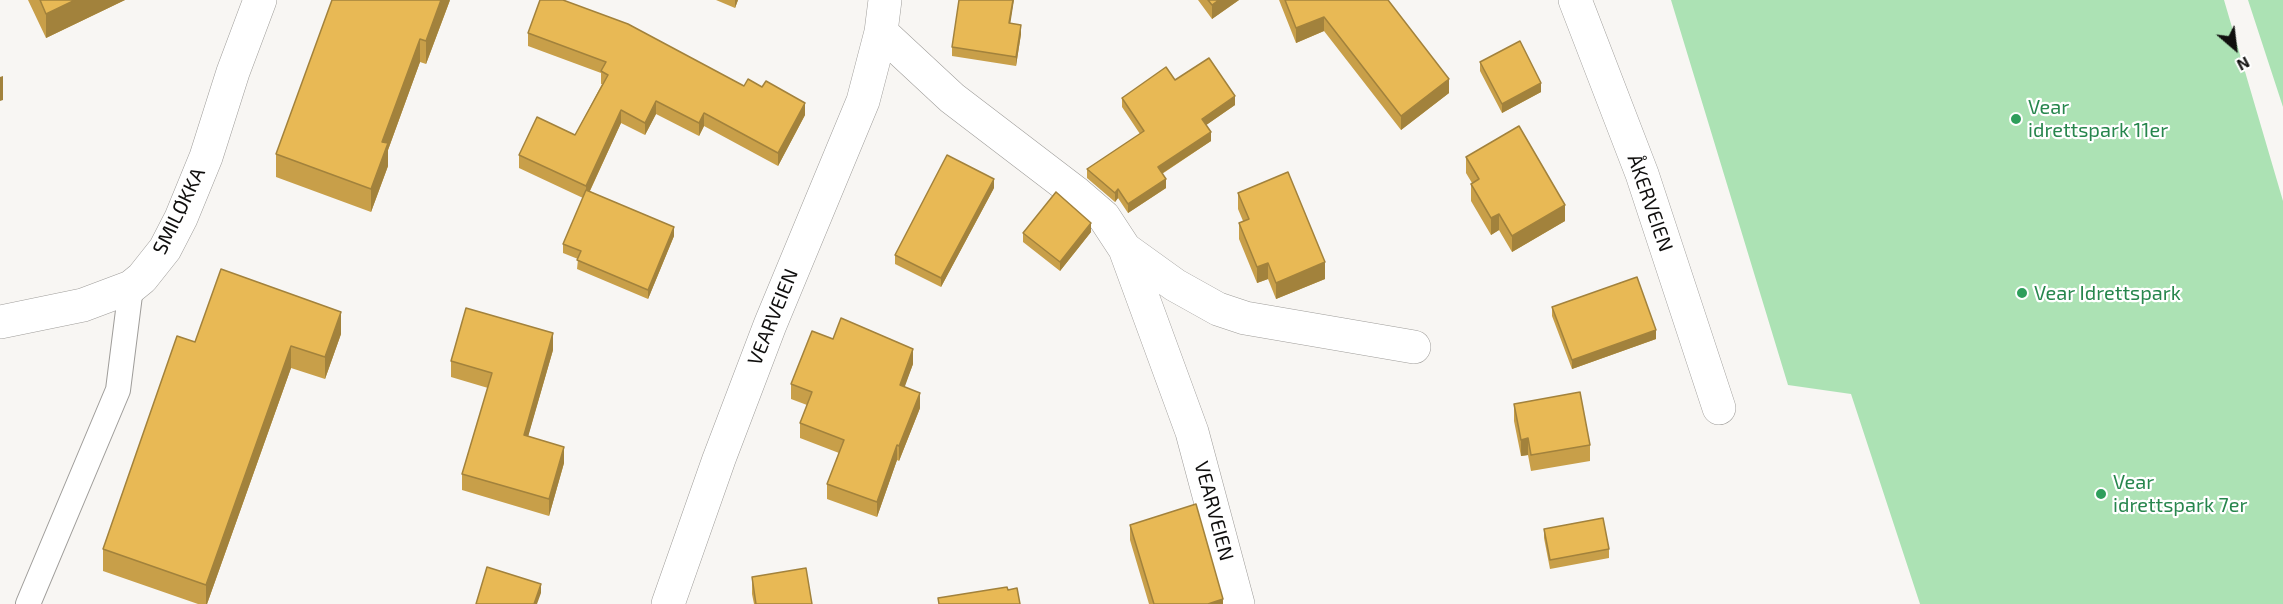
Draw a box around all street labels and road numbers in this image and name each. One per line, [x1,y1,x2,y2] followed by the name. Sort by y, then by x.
[1622,151,1678,255] street label: ÅKERVEIEN
[148,164,210,258] street label: SMILØKKA
[743,265,803,369] street label: VEARVEIEN
[1189,459,1239,563] street label: VEARVEIEN

